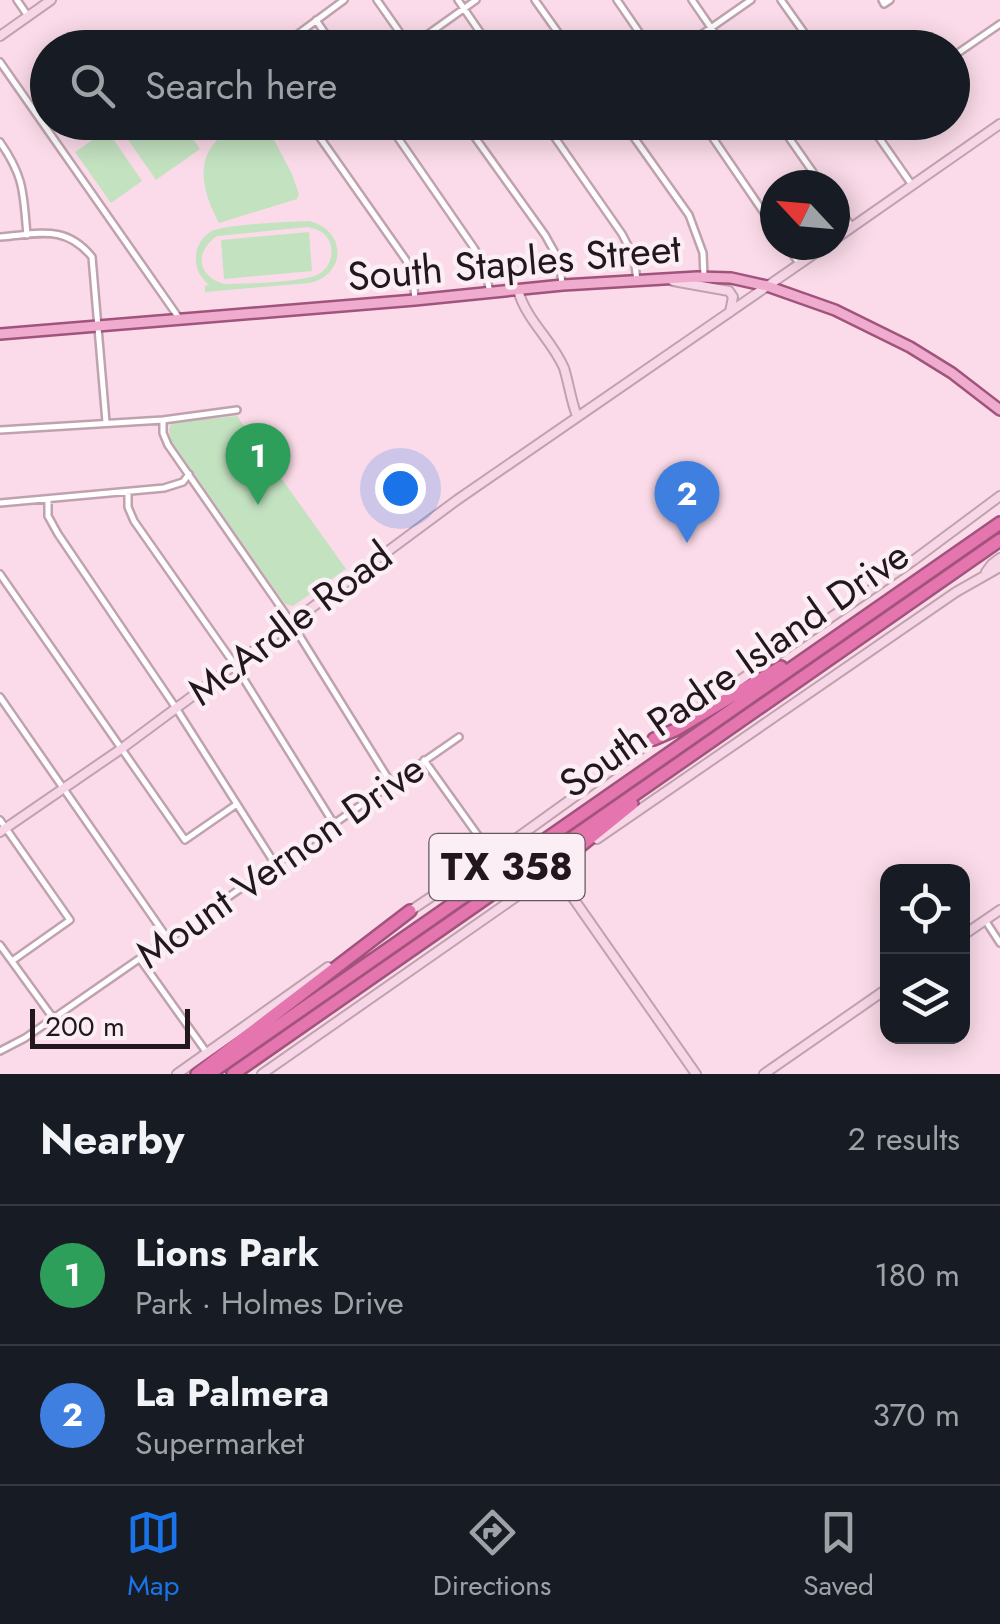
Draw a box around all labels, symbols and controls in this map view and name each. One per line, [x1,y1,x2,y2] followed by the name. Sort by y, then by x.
[30,30,970,140] search box
[65,58,120,113] icon: search
[145,58,337,113] text: Search here
[760,170,850,260] north arrow
[345,219,683,305] street label: South Staples Street
[226,422,290,505] pin: 1
[654,460,720,543] pin: 2
[375,463,426,514] your location
[547,526,921,812] street label: South Padre Island Drive
[176,527,404,719] street label: McArdle Road
[124,740,436,982] street label: Mount Vernon Drive
[430,834,584,900] road number: TX 358
[880,864,970,1044] map controls
[880,864,970,954] button: locate
[880,954,970,1044] button: layers
[30,1004,190,1048] scale bar
[45,1006,125,1047] text: 200 m
[40,1109,184,1170] text: Nearby
[848,1116,960,1162] text: 2 results
[135,1225,319,1280] text: Lions Park
[64,1252,81,1298] text: 1
[874,1252,960,1298] text: 180 m
[135,1280,404,1326] text: Park · Holmes Drive
[135,1365,329,1420] text: La Palmera
[62,1392,83,1438] text: 2
[872,1392,960,1438] text: 370 m
[135,1420,304,1466] text: Supermarket
[126,1505,181,1606] tab: Map
[433,1505,551,1606] tab: Directions
[803,1505,874,1606] tab: Saved

